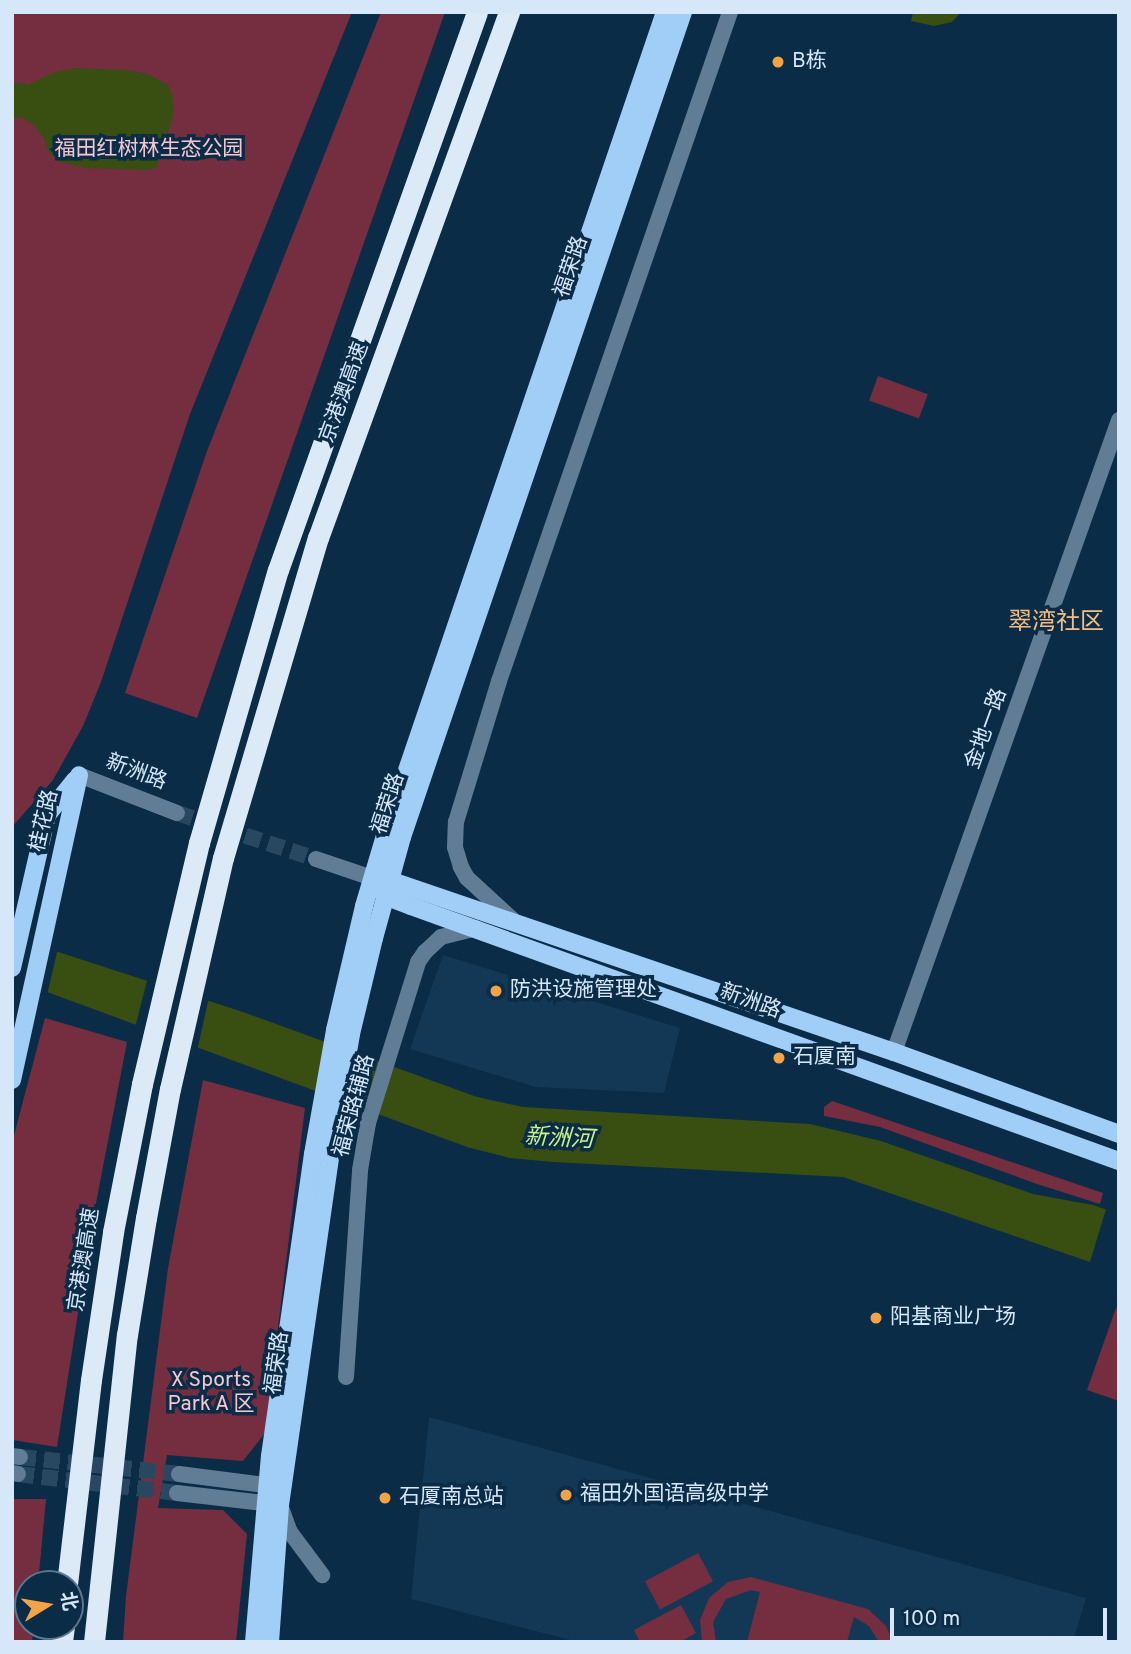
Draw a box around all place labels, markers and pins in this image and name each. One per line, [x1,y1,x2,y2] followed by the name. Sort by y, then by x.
[792,49,827,75] place label: B栋
[770,54,786,70] marker: B栋
[510,978,657,1004] place label: 防洪设施管理处
[488,983,504,999] marker: 防洪设施管理处
[793,1045,856,1071] place label: 石厦南
[771,1050,787,1066] marker: 石厦南
[890,1305,1016,1331] place label: 阳基商业广场
[868,1310,884,1326] marker: 阳基商业广场
[580,1482,769,1508] place label: 福田外国语高级中学
[399,1485,504,1511] place label: 石厦南总站
[558,1487,574,1503] marker: 福田外国语高级中学
[377,1490,393,1506] marker: 石厦南总站

